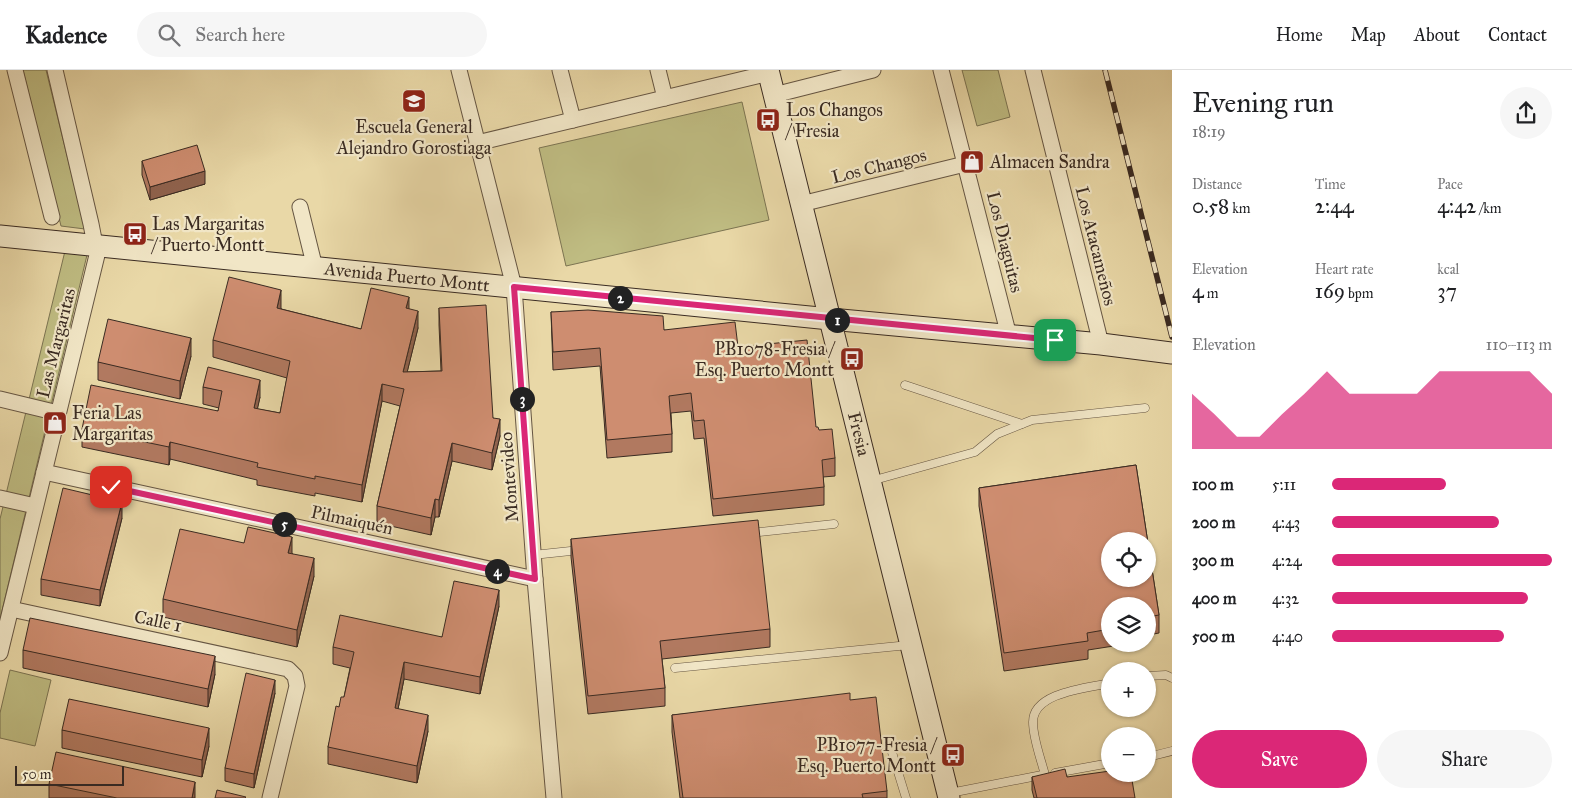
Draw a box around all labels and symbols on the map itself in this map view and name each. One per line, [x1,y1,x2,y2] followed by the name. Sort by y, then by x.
[401,88,427,114] school or university icon: Escuela General Alejandro Gorostiaga
[784,99,883,142] place label: Los Changos / Fresia
[755,107,781,133] bus stop icon: Los Changos / Fresia
[336,116,492,160] place label: Escuela General Alejandro Gorostiaga
[829,144,929,189] street label: Los Changos
[959,149,985,175] shop icon: Almacen Sandra
[989,151,1110,173] place label: Almacen Sandra
[1071,184,1121,308] street label: Los Atacameños
[981,189,1028,295] street label: Los Diaguitas
[150,213,265,256] place label: Las Margaritas / Puerto Montt
[122,221,148,247] bus stop icon: Las Margaritas / Puerto Montt
[322,257,491,297] street label: Avenida Puerto Montt
[32,286,81,400] street label: Las Margaritas
[608,286,632,310] pin: 2
[824,308,850,332] pin: 1
[1034,319,1076,361] pin
[695,338,836,382] place label: PB1078-Fresia / Esq. Puerto Montt
[839,346,865,372] bus stop icon: PB1078-Fresia / Esq. Puerto Montt
[510,386,534,412] pin: 3
[72,402,153,446] place label: Feria Las Margaritas
[42,410,68,436] shop icon: Feria Las Margaritas
[843,410,875,459] street label: Fresia
[495,431,523,523] street label: Montevideo
[90,466,132,508] pin
[309,501,395,540] street label: Pilmaiquén
[272,512,296,536] pin: 5
[484,558,510,584] pin: 4
[132,605,184,637] street label: Calle 1
[797,734,938,778] place label: PB1077-Fresia / Esq. Puerto Montt
[940,742,966,768] bus stop icon: PB1077-Fresia / Esq. Puerto Montt
[15,763,124,786] scale bar

